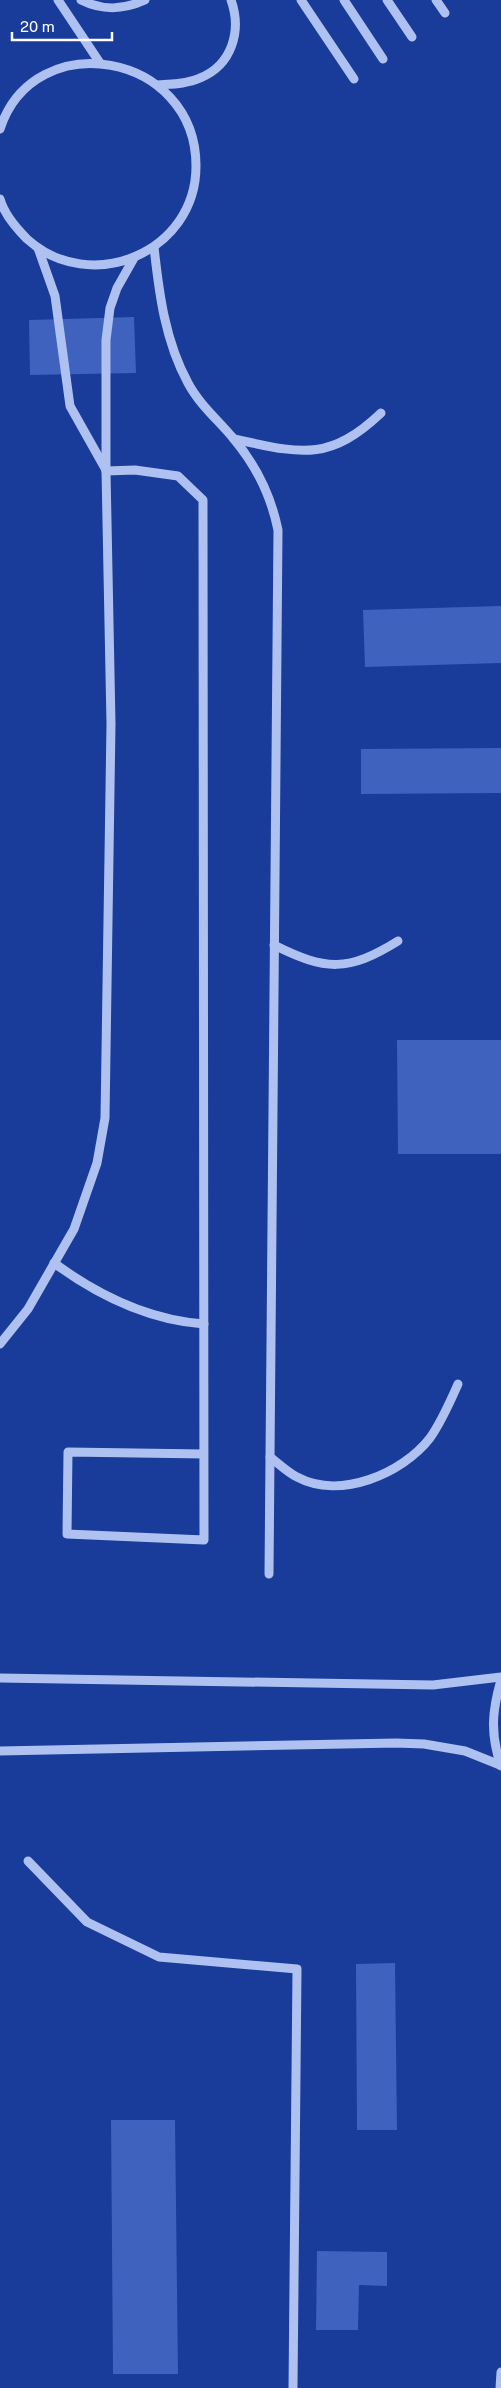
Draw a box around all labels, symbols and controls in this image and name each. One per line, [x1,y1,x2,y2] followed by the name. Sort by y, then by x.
[12,10,112,42] scale bar
[20,18,55,35] text: 20 m

